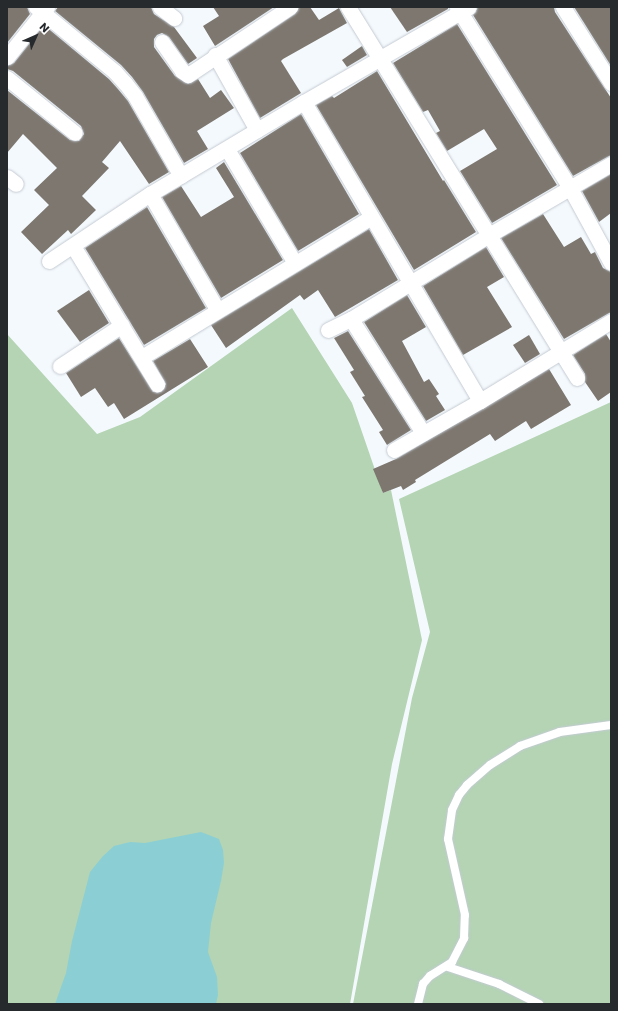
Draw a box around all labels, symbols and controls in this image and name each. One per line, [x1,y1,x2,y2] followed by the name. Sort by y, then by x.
[16,16,56,56] north arrow
[36,19,53,36] text: N

